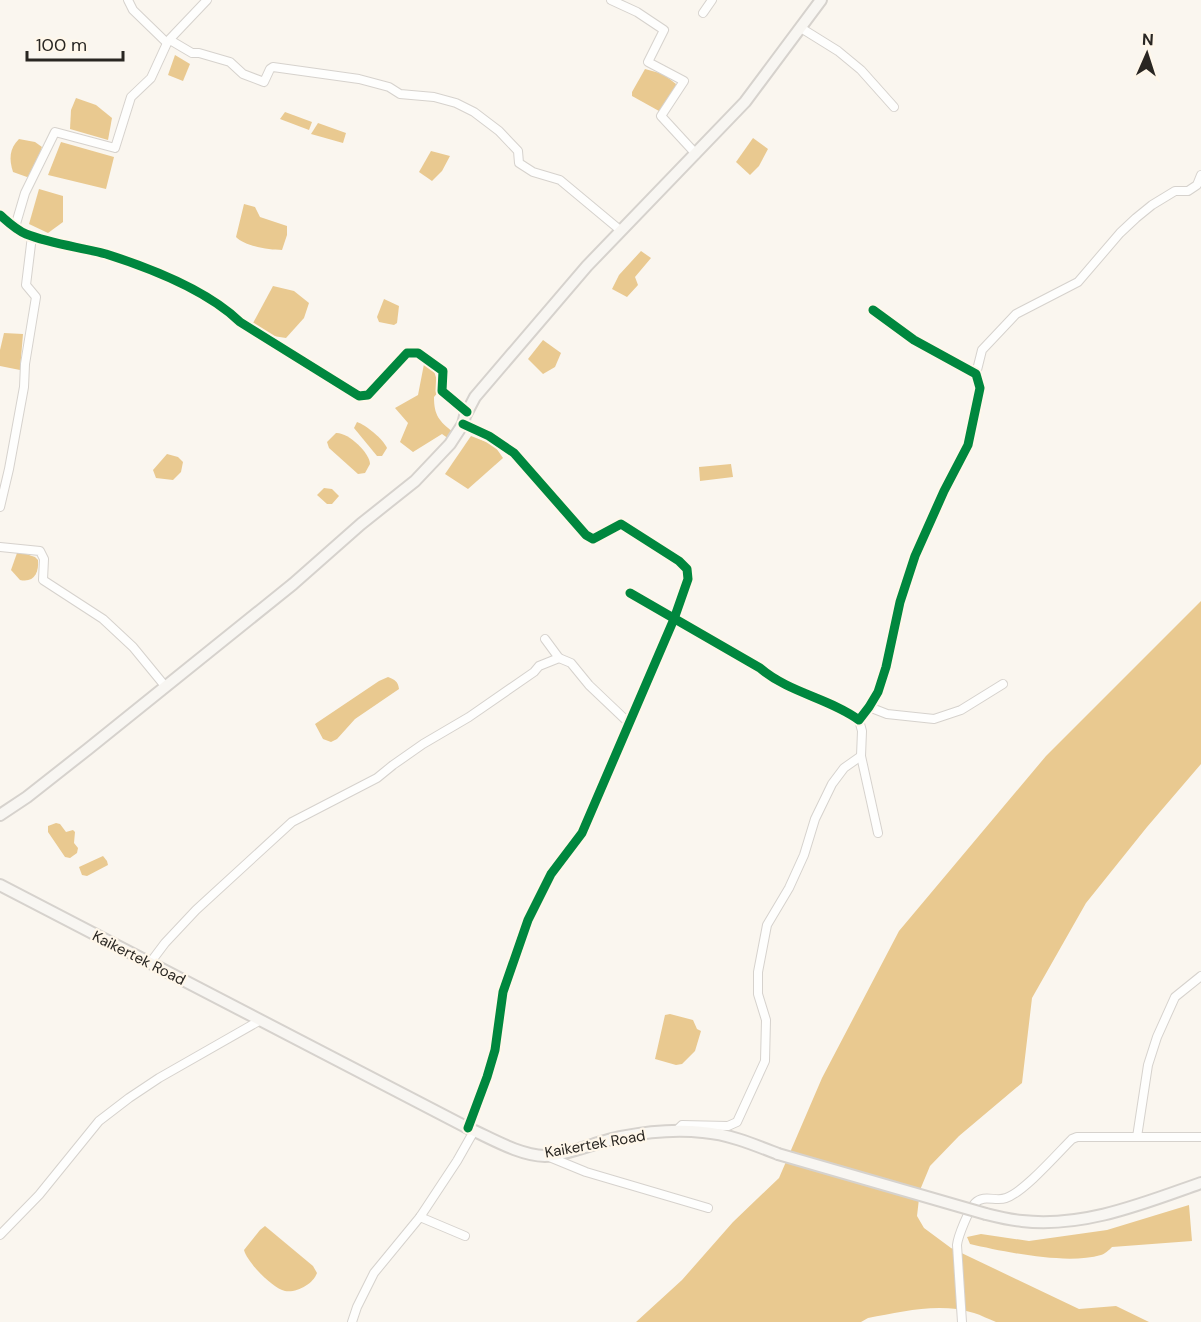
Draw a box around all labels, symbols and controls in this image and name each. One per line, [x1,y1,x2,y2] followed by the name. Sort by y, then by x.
[27,24,123,62] scale bar
[1117,24,1177,84] north arrow
[1141,29,1154,50] text: N
[36,33,87,57] text: 100 m
[89,926,189,990] street label: Kaikertek Road
[543,1125,647,1163] street label: Kaikertek Road

